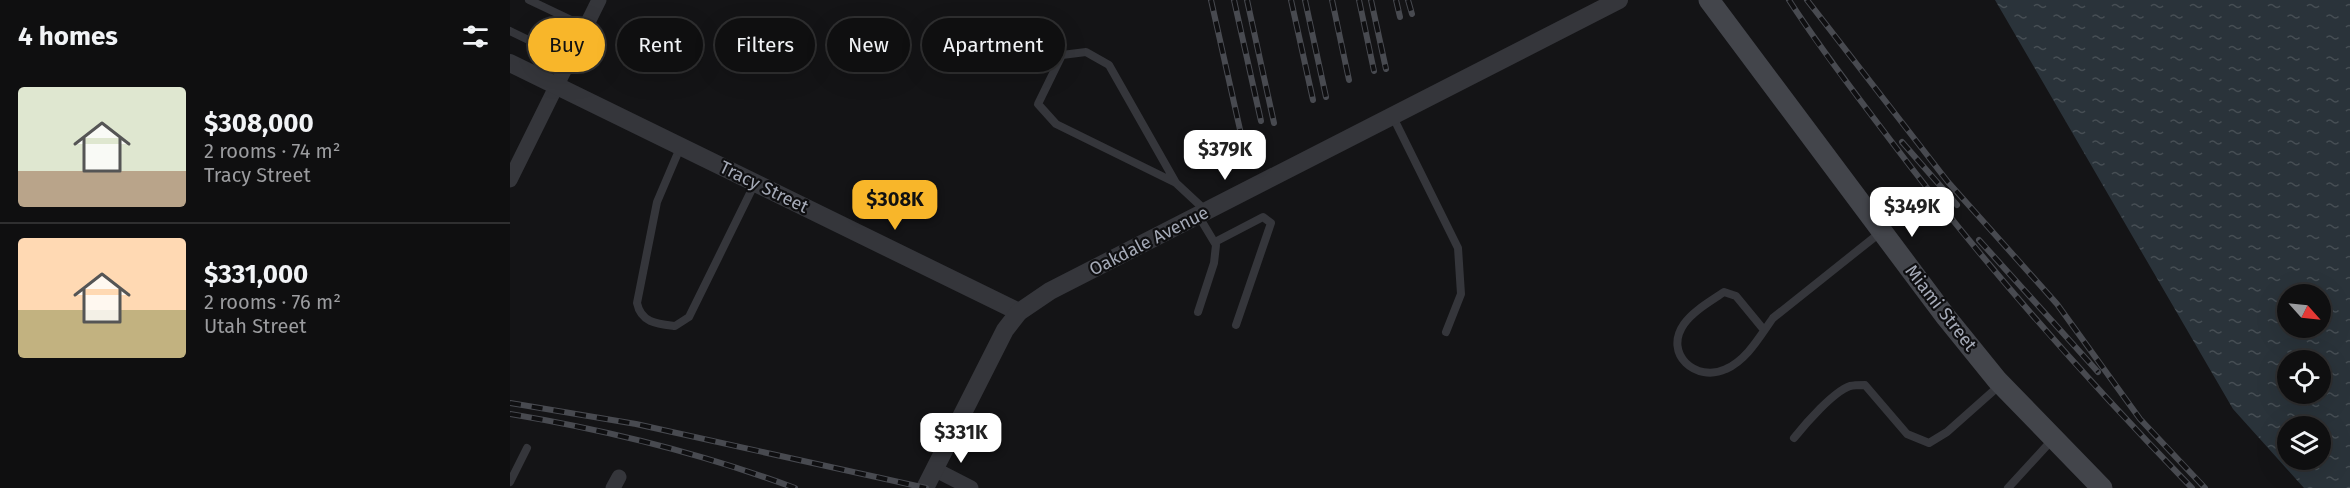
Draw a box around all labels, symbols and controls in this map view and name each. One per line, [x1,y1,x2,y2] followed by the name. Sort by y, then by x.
[528,18,605,72] chip: Buy
[617,18,703,72] chip: Rent
[715,18,815,72] chip: Filters
[827,18,910,72] chip: New
[922,18,1065,72] chip: Apartment
[459,20,492,53] icon: filters
[18,21,118,52] text: 4 homes
[204,108,314,139] text: $308,000
[66,111,138,183] icon: home
[1183,130,1267,181] pin: $379K
[1198,137,1252,161] text: $379K
[204,139,341,163] text: 2 rooms · 74 m²
[716,156,812,218] street label: Tracy Street
[204,163,311,187] text: Tracy Street
[853,180,937,231] pin: $308K
[866,187,924,211] text: $308K
[1870,187,1954,238] pin: $349K
[1884,194,1940,218] text: $349K
[1086,201,1212,281] street label: Oakdale Avenue
[204,259,308,290] text: $331,000
[1901,261,1982,356] street label: Miami Street
[66,262,138,334] icon: home
[2277,284,2331,338] north arrow
[2277,284,2331,470] map controls
[204,290,341,314] text: 2 rooms · 76 m²
[204,314,306,338] text: Utah Street
[2277,350,2331,404] button: locate
[919,413,1003,464] pin: $331K
[2277,416,2331,470] button: layers
[934,420,988,444] text: $331K

